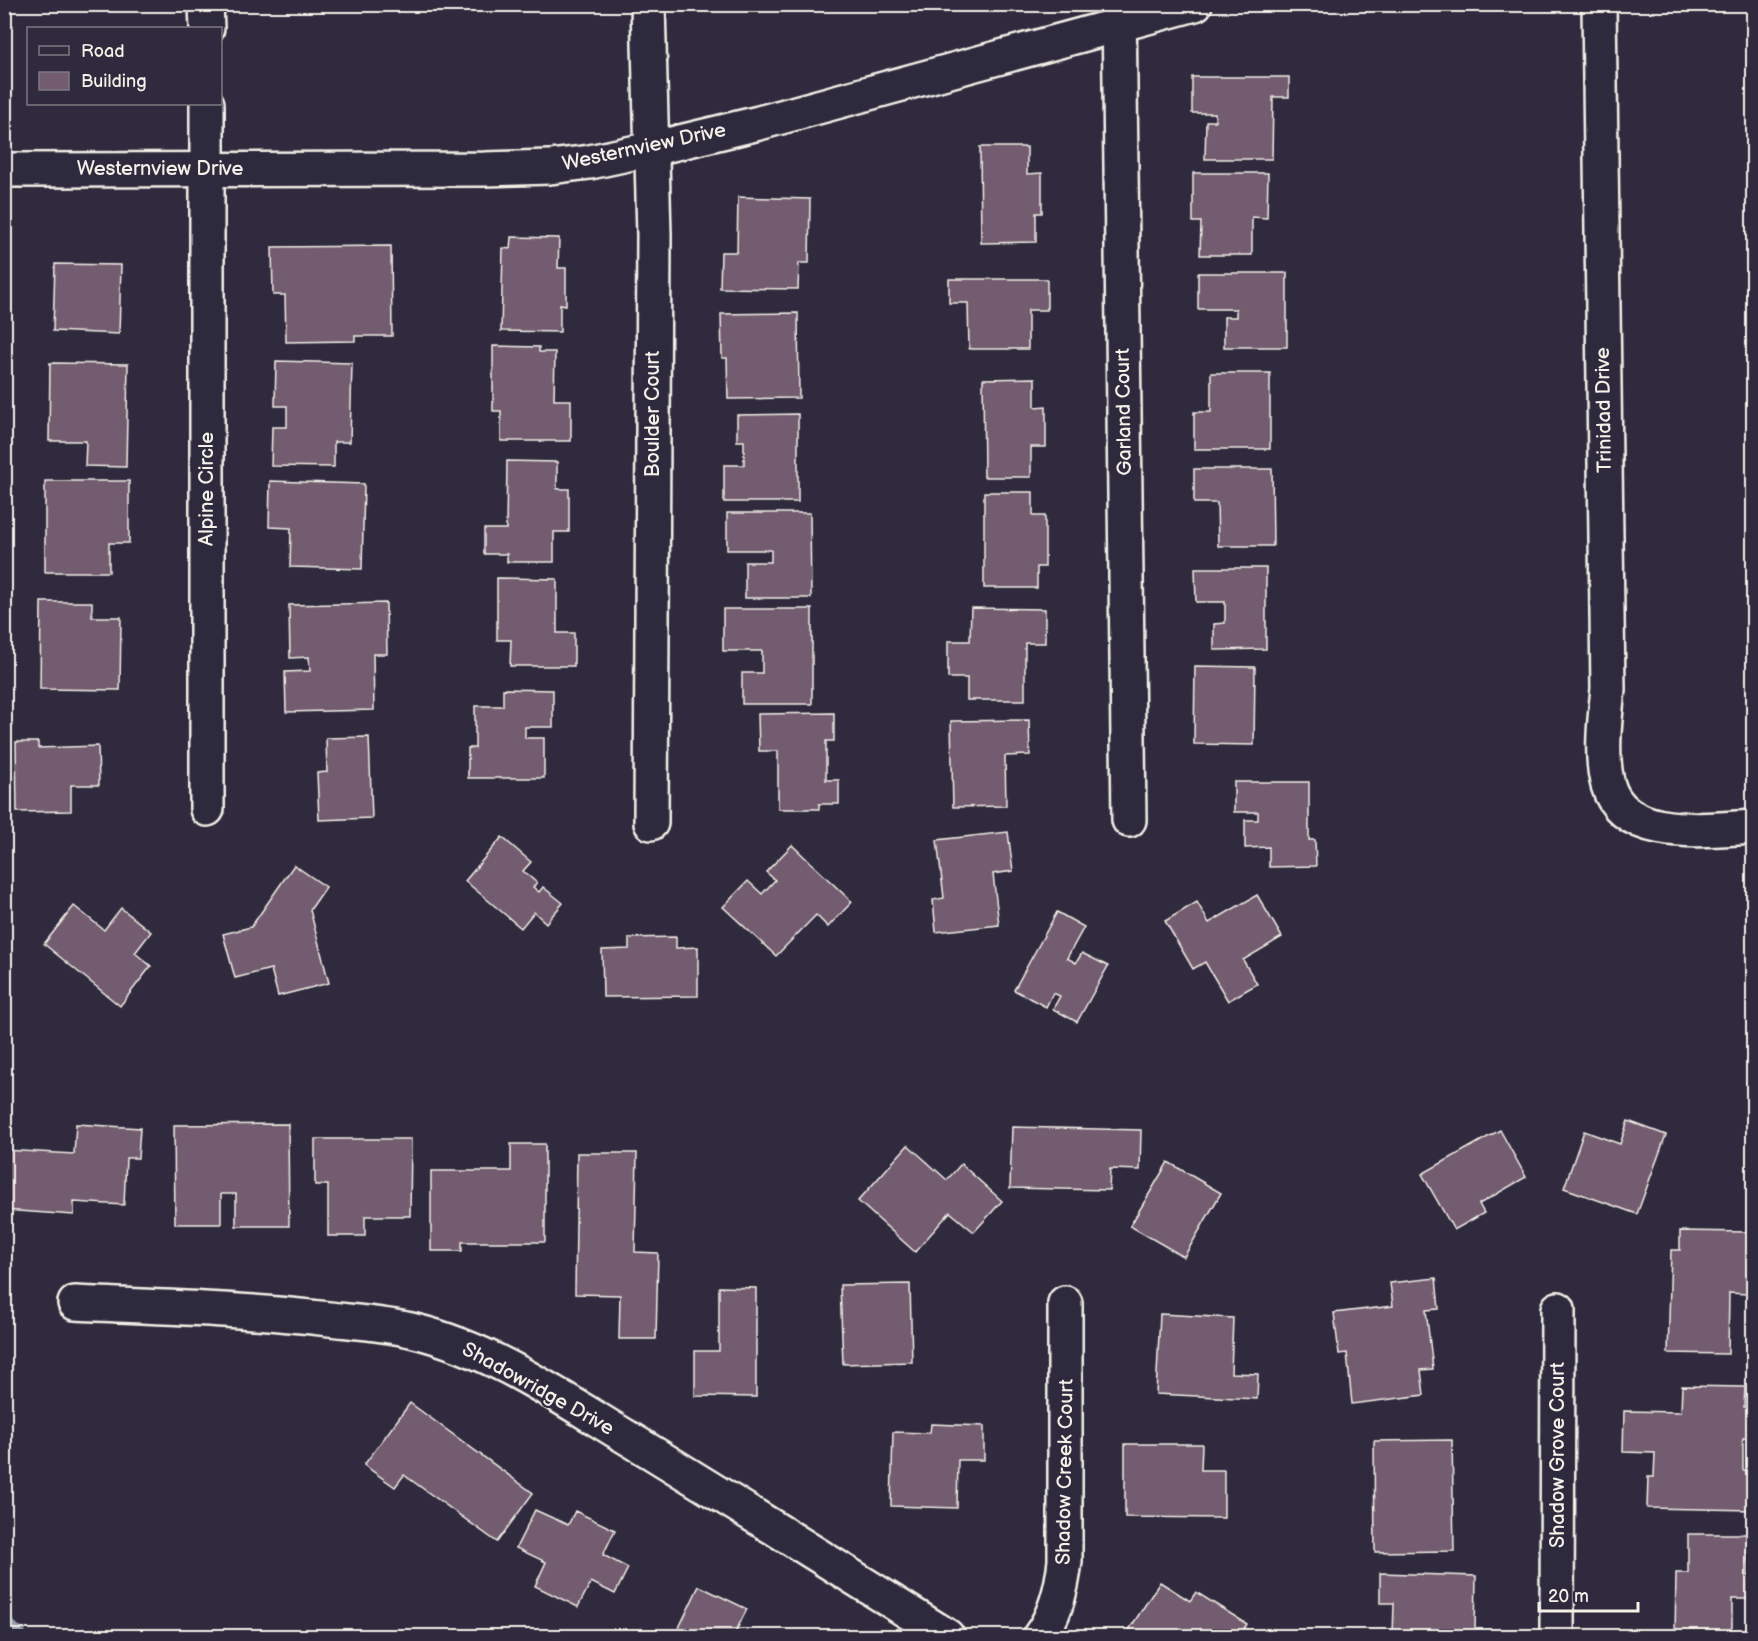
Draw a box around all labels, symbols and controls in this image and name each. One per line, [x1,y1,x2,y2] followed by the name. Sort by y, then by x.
[27,27,222,105] legend
[81,41,125,62] text: Road
[81,71,147,92] text: Building
[560,118,728,176] street label: Westernview Drive
[77,157,244,181] street label: Westernview Drive
[1591,347,1617,473] street label: Trinidad Drive
[1111,348,1137,476] street label: Garland Court
[641,351,665,477] street label: Boulder Court
[195,432,219,546] street label: Alpine Circle
[458,1337,618,1441] street label: Shadowridge Drive
[1546,1362,1570,1548] street label: Shadow Grove Court
[1051,1379,1079,1565] street label: Shadow Creek Court
[1539,1575,1638,1613] scale bar
[1548,1586,1589,1607] text: 20 m

